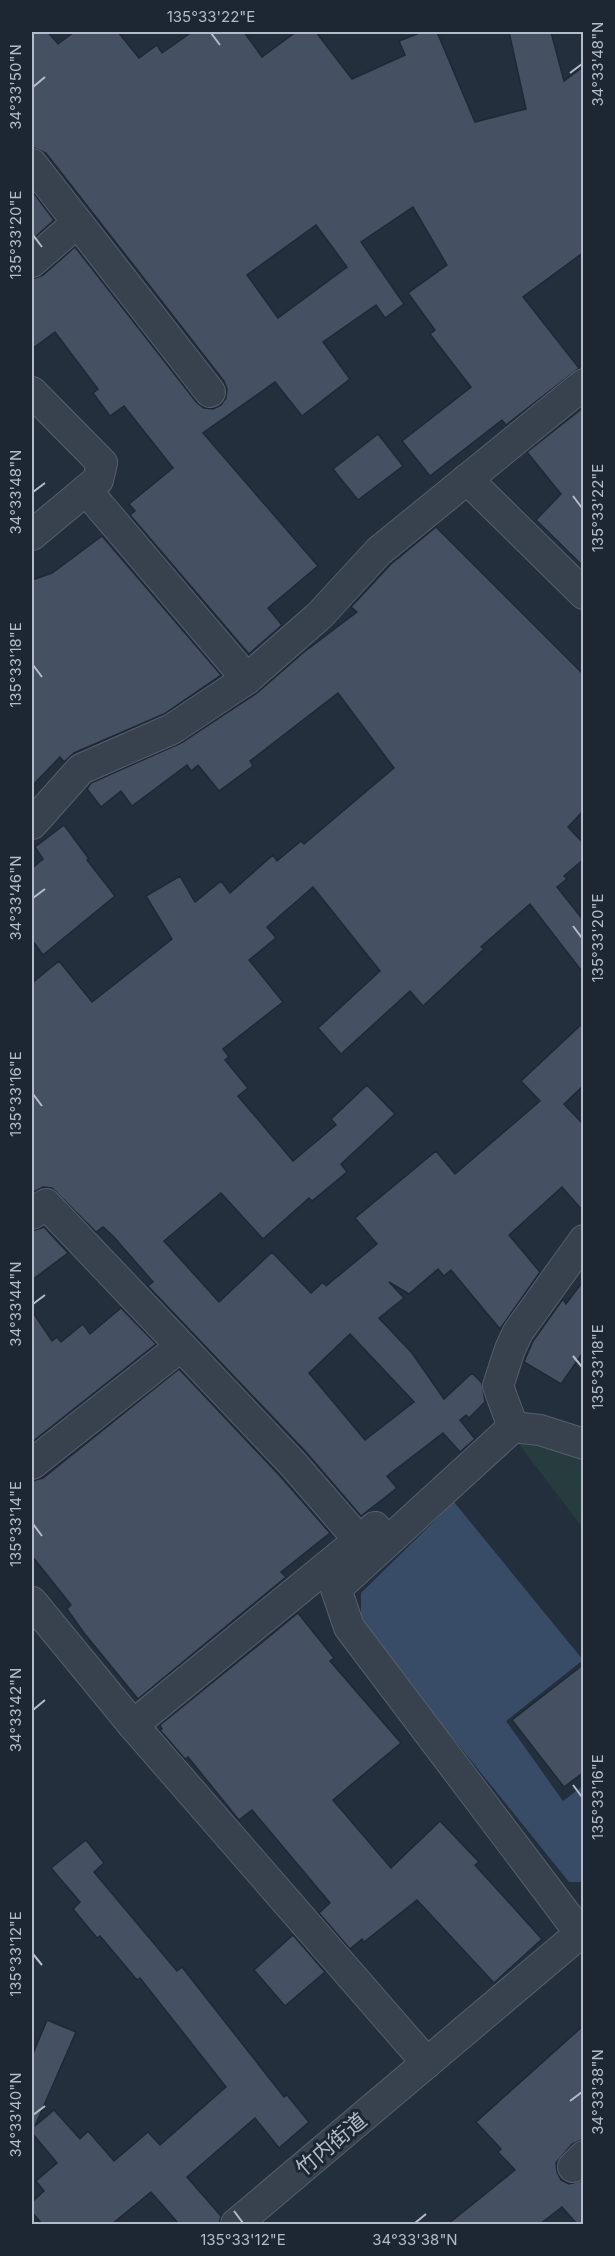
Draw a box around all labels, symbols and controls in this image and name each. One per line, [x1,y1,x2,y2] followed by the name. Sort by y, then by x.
[167,7,255,26] text: 135°33'22"E
[588,22,607,106] text: 34°33'48"N
[6,44,25,130] text: 34°33'50"N
[6,191,25,279] text: 135°33'20"E
[6,450,25,534] text: 34°33'48"N
[588,464,607,552] text: 135°33'22"E
[6,622,25,708] text: 135°33'18"E
[6,856,25,940] text: 34°33'46"N
[588,894,607,982] text: 135°33'20"E
[6,1051,25,1137] text: 135°33'16"E
[6,1261,25,1347] text: 34°33'44"N
[588,1324,607,1410] text: 135°33'18"E
[6,1481,25,1567] text: 135°33'14"E
[6,1668,25,1752] text: 34°33'42"N
[588,1754,607,1840] text: 135°33'16"E
[6,1911,25,1997] text: 135°33'12"E
[588,2049,607,2135] text: 34°33'38"N
[6,2072,25,2158] text: 34°33'40"N
[291,2107,371,2181] street label: 竹内街道
[200,2230,286,2249] text: 135°33'12"E
[372,2230,458,2249] text: 34°33'38"N

